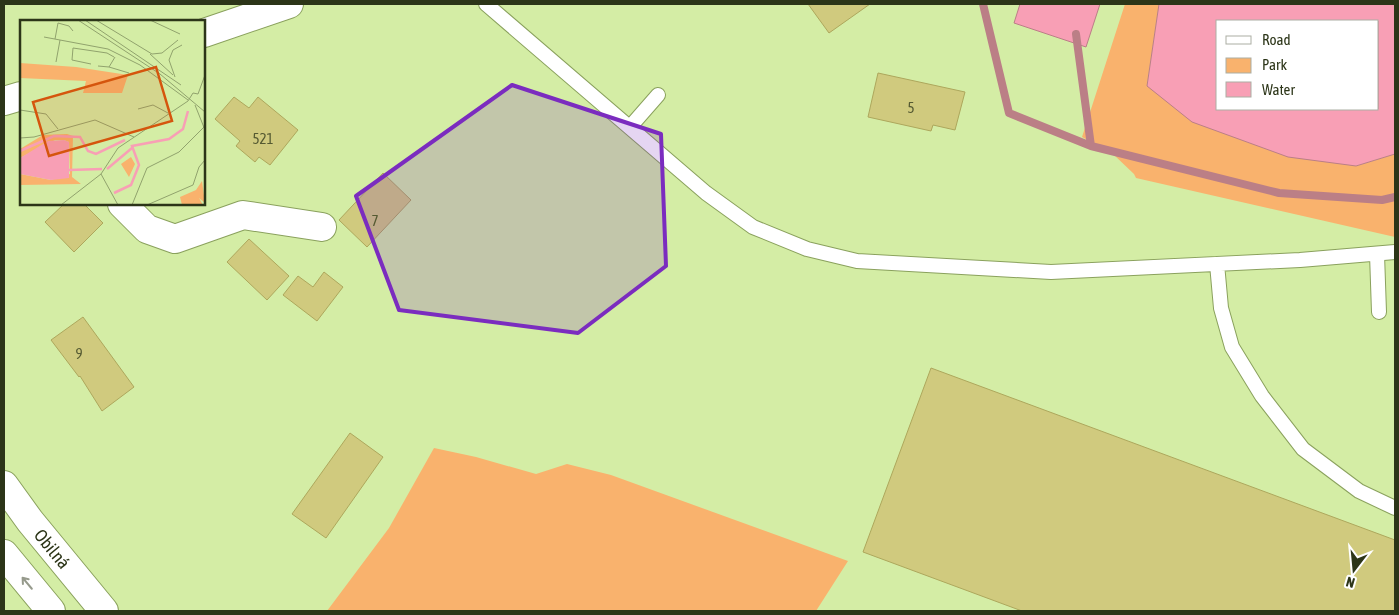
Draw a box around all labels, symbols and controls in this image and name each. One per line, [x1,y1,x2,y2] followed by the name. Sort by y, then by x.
[20,20,205,205] inset map
[1216,20,1379,110] legend
[1262,31,1291,48] text: Road
[1262,56,1287,73] text: Park
[1262,81,1295,98] text: Water
[907,99,915,116] house number: 5
[252,130,274,147] house number: 521
[371,212,379,229] house number: 7
[75,345,83,362] house number: 9
[30,524,75,573] street label: Obilná
[1329,545,1379,595] north arrow
[1344,574,1357,591] text: N
[22,576,33,589] one-way arrow

